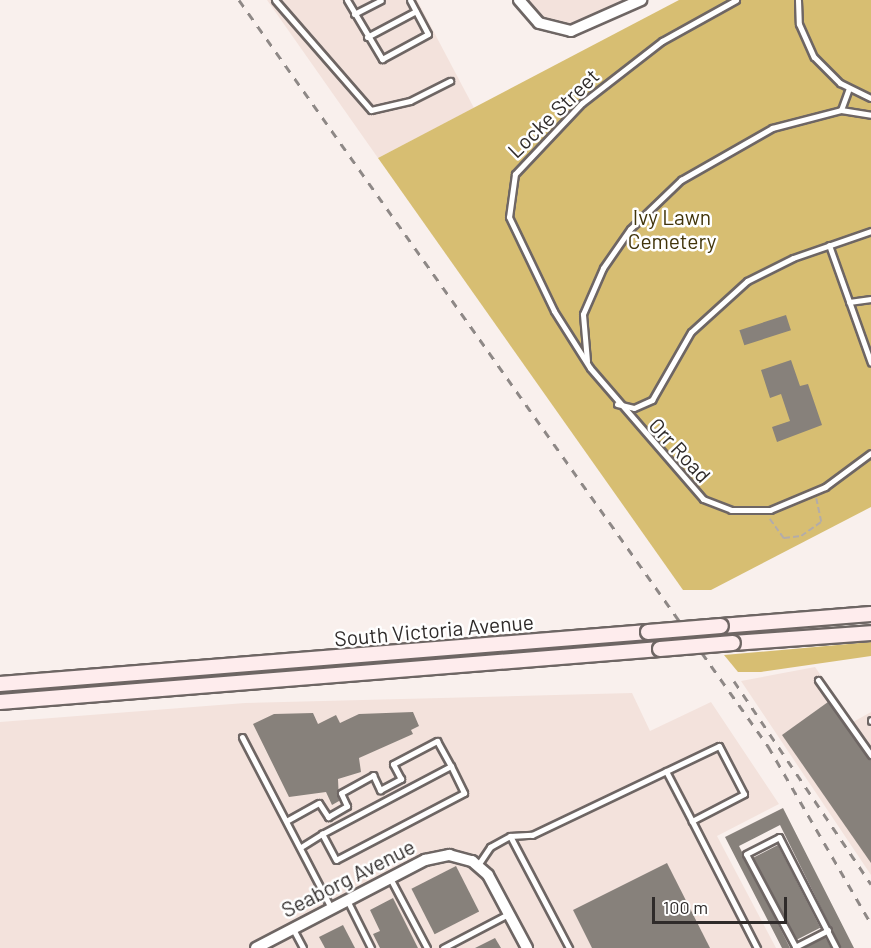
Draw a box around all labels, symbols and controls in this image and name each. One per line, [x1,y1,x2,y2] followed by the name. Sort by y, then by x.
[502,63,604,163] street label: Locke Street
[628,204,716,254] park label: Ivy Lawn Cemetery
[644,413,716,487] street label: Orr Road
[333,609,535,651] street label: South Victoria Avenue
[277,834,419,922] street label: Seaborg Avenue
[655,885,790,923] scale bar
[663,896,708,918] text: 100 m

